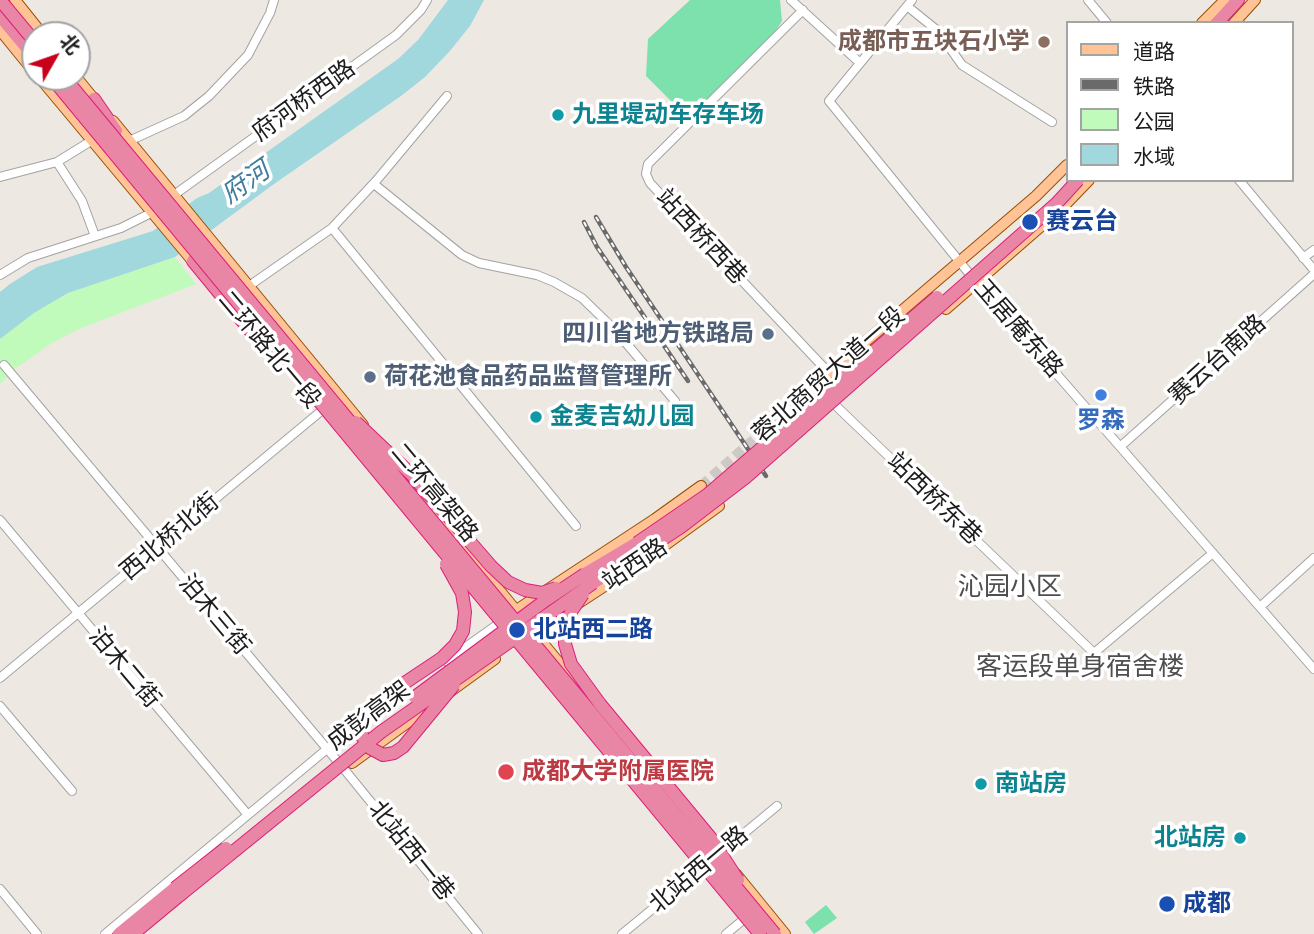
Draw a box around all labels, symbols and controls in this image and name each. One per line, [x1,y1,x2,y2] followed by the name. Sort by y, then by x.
[21,21,91,91] north arrow
[1066,21,1293,182] legend
[838,28,1030,56] place label: 成都市五块石小学
[55,29,86,59] text: 北
[1036,34,1052,50] marker: 成都市五块石小学
[1133,38,1175,65] text: 道路
[247,54,361,148] street label: 府河桥西路
[1133,73,1175,100] text: 铁路
[572,101,764,129] place label: 九里堤动车存车场
[550,107,566,123] marker: 九里堤动车存车场
[1133,108,1175,135] text: 公园
[1133,143,1175,170] text: 水域
[216,155,276,211] water label: 府河
[650,183,752,291] street label: 站西桥西巷
[1046,208,1118,236] place label: 赛云台
[1020,212,1040,232] marker: 赛云台
[968,274,1068,384] street label: 玉居庵东路
[212,286,326,414] street label: 二环路北一段
[747,301,911,449] street label: 蓉北商贸大道一段
[1164,309,1272,411] street label: 赛云台南路
[562,320,754,348] place label: 四川省地方铁路局
[760,326,776,342] marker: 四川省地方铁路局
[384,363,672,391] place label: 荷花池食品药品监督管理所
[362,369,378,385] marker: 荷花池食品药品监督管理所
[1093,387,1109,403] marker: 罗森
[550,403,694,431] place label: 金麦吉幼儿园
[1077,407,1125,435] place label: 罗森
[528,409,544,425] marker: 金麦吉幼儿园
[384,438,484,548] street label: 二环高架路
[881,447,987,551] street label: 站西桥东巷
[115,487,225,587] street label: 西北桥北街
[597,533,673,597] street label: 站西路
[172,569,256,661] street label: 泊木三街
[958,572,1062,604] district label: 沁园小区
[533,616,653,644] place label: 北站西二路
[507,620,527,640] marker: 北站西二路
[82,622,166,714] street label: 泊木二街
[976,652,1184,684] district label: 客运段单身宿舍楼
[322,676,416,756] street label: 成彭高架
[522,758,714,786] place label: 成都大学附属医院
[496,762,516,782] marker: 成都大学附属医院
[995,770,1067,798] place label: 南站房
[973,776,989,792] marker: 南站房
[362,795,460,907] street label: 北站西一巷
[644,820,754,920] street label: 北站西一路
[1154,824,1226,852] place label: 北站房
[1232,830,1248,846] marker: 北站房
[1183,890,1231,918] place label: 成都
[1157,894,1177,914] marker: 成都

